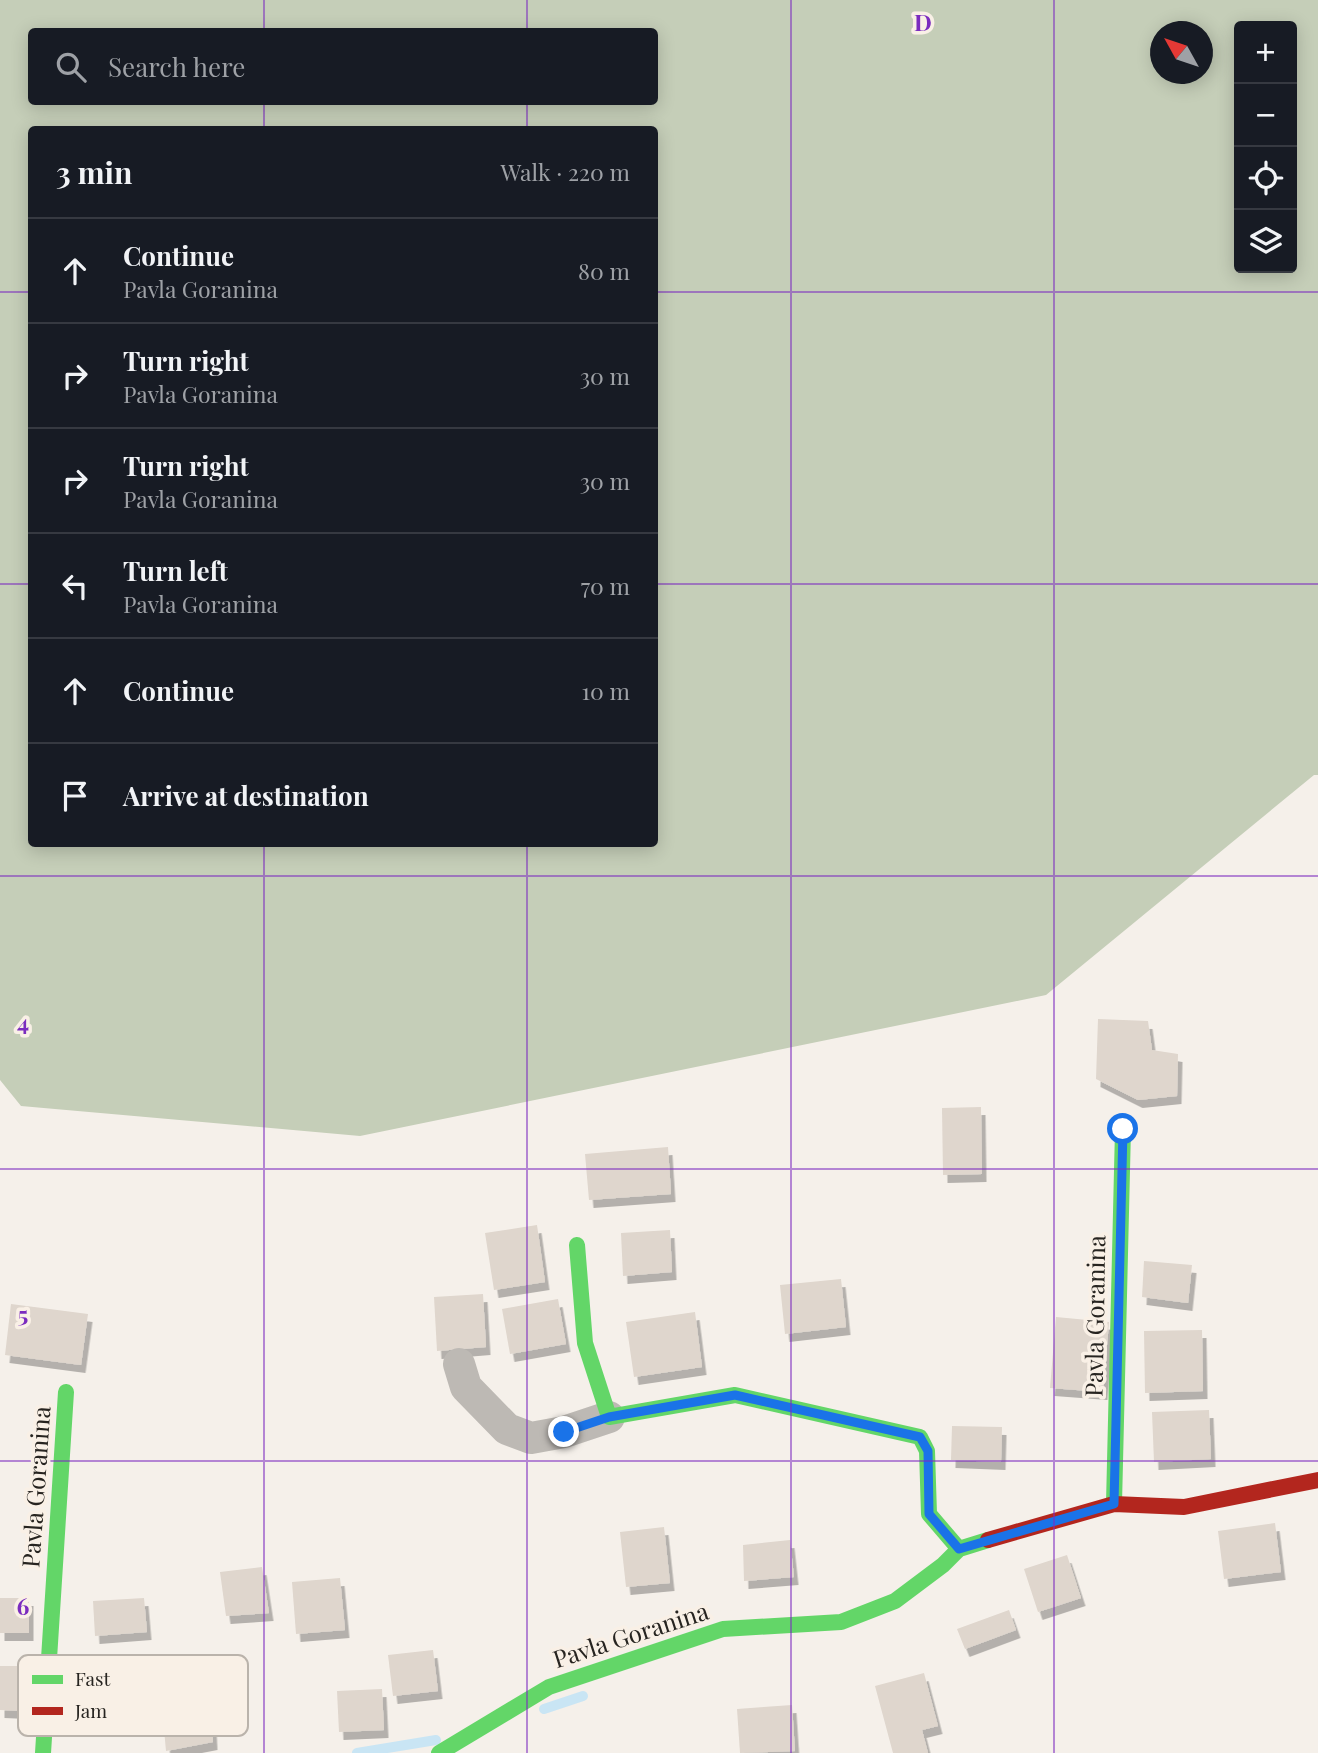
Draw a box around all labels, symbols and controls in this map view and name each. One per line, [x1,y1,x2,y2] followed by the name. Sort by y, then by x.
[914,6,932,37] text: D
[1150,21,1213,84] north arrow
[1234,21,1297,273] map controls
[1234,21,1297,84] button: +
[28,28,658,105] search box
[52,48,90,86] icon: search
[108,49,245,84] text: Search here
[1234,84,1297,147] button: −
[1234,147,1297,210] button: locate
[56,152,132,192] text: 3 min
[500,156,630,187] text: Walk · 220 m
[1234,210,1297,273] button: layers
[123,238,234,273] text: Continue
[56,252,94,290] icon: ahead
[578,255,630,286] text: 80 m
[123,273,278,304] text: Pavla Goranina
[123,343,249,378] text: Turn right
[56,357,94,395] icon: right
[580,360,630,391] text: 30 m
[123,378,278,409] text: Pavla Goranina
[123,448,249,483] text: Turn right
[56,462,94,500] icon: right
[580,465,630,496] text: 30 m
[123,483,278,514] text: Pavla Goranina
[123,553,228,588] text: Turn left
[56,567,94,605] icon: left
[581,570,630,601] text: 70 m
[123,588,278,619] text: Pavla Goranina
[56,672,94,710] icon: ahead
[123,673,234,708] text: Continue
[582,675,630,706] text: 10 m
[56,777,94,815] icon: arrive
[123,778,369,813] text: Arrive at destination
[17,1006,29,1037] text: 4
[1107,1113,1138,1144] route start
[1077,1235,1111,1397] street label: Pavla Goranina
[18,1298,28,1329] text: 5
[13,1405,57,1569] street label: Pavla Goranina
[548,1416,579,1447] route end
[17,1590,30,1621] text: 6
[549,1594,712,1674] street label: Pavla Goranina
[18,1655,248,1736] legend
[75,1665,111,1691] text: Fast
[74,1697,107,1723] text: Jam

